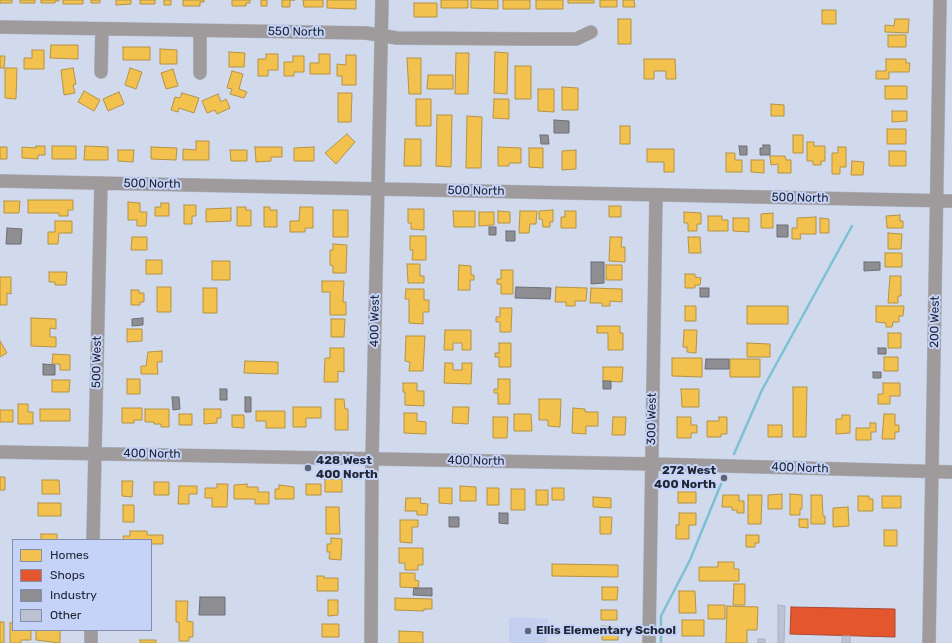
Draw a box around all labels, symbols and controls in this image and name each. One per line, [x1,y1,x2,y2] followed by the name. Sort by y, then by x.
[268,24,324,40] street label: 550 North
[123,176,181,192] street label: 500 North
[447,183,505,199] street label: 500 North
[771,190,829,206] street label: 500 North
[367,295,383,347] street label: 400 West
[927,296,943,348] street label: 200 West
[89,336,105,388] street label: 500 West
[644,393,660,445] street label: 300 West
[123,446,181,462] street label: 400 North
[447,453,505,469] street label: 400 North
[316,454,378,482] place label: 428 West 400 North
[771,460,829,476] street label: 400 North
[303,463,313,473] marker: 428 West 400 North
[654,464,716,492] place label: 272 West 400 North
[719,473,729,483] marker: 272 West 400 North
[12,539,152,631] legend
[50,548,89,562] text: Homes
[50,568,85,582] text: Shops
[50,588,97,602] text: Industry
[50,608,81,622] text: Other
[536,624,676,638] place label: Ellis Elementary School
[523,626,533,636] marker: Ellis Elementary School

